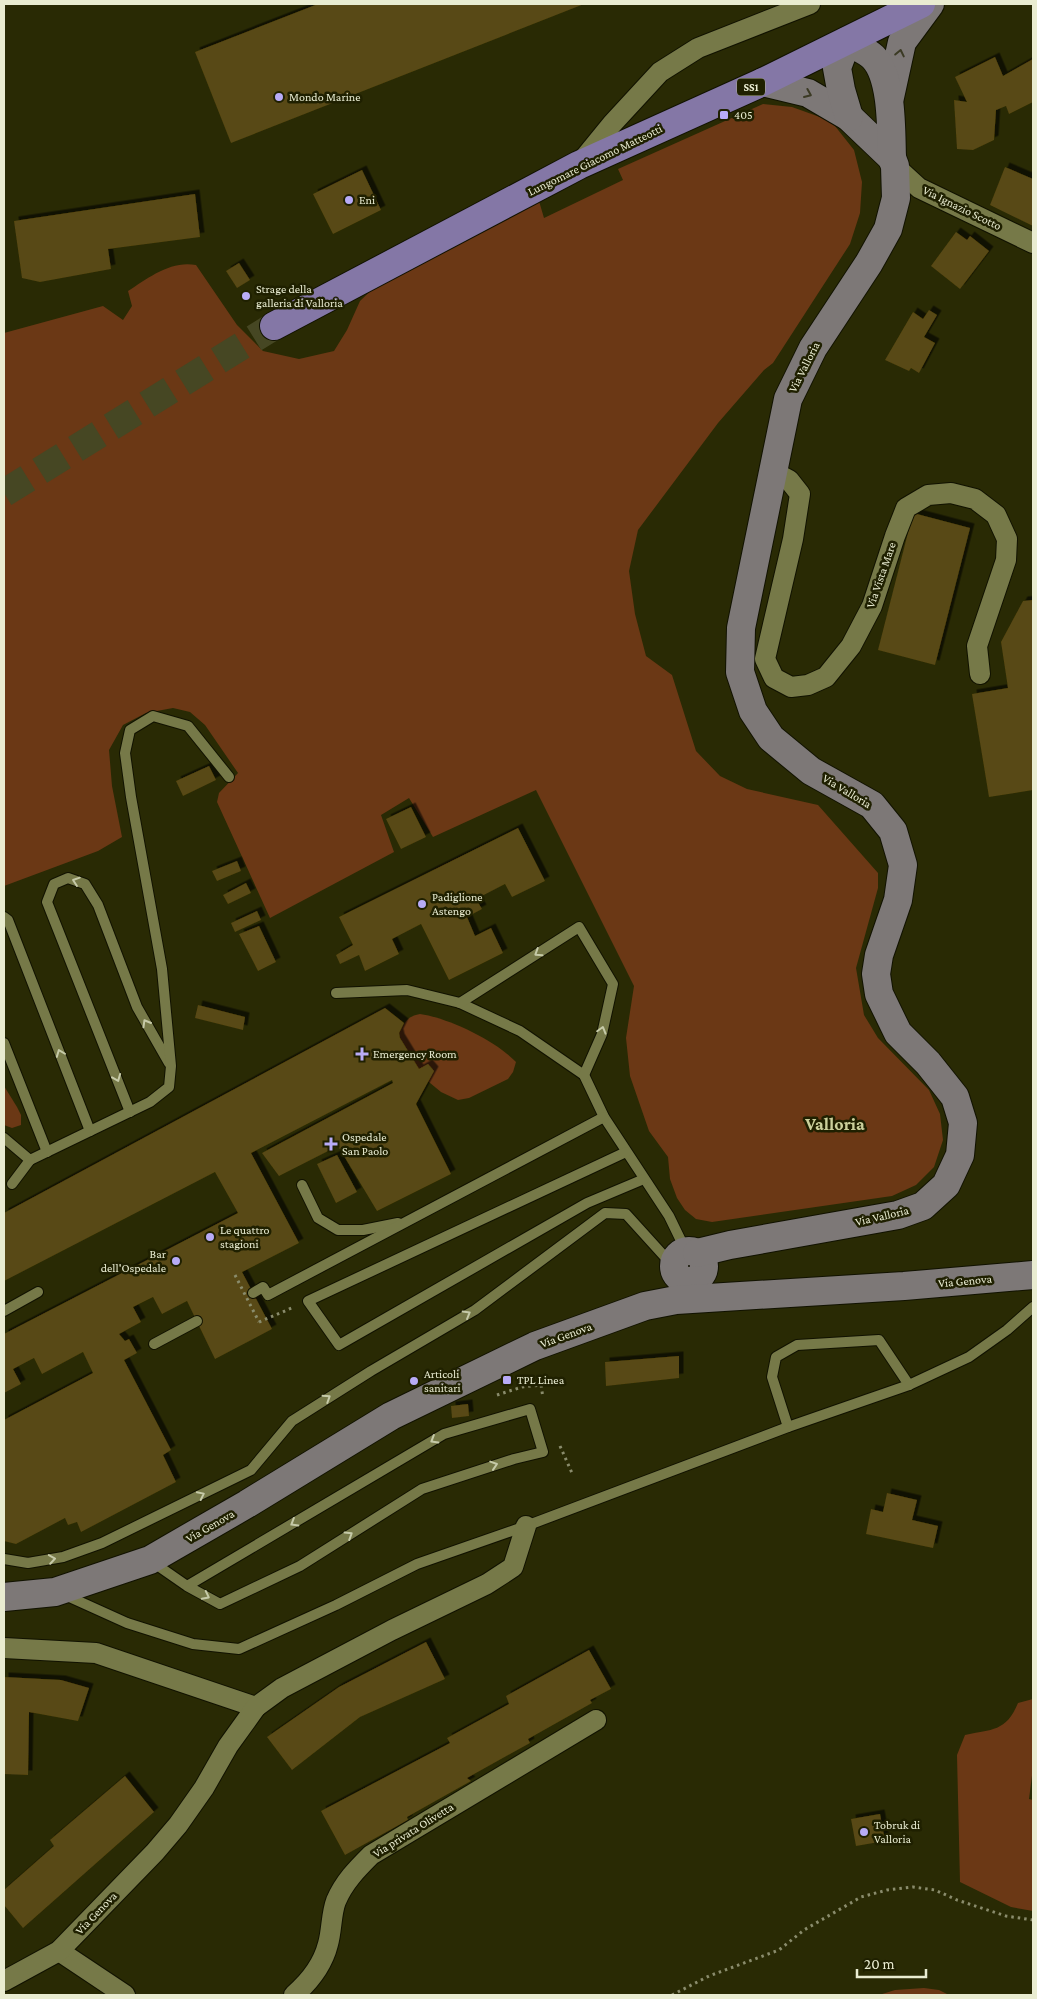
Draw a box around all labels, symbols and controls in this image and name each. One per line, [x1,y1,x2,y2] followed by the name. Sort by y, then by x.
[894,48,904,57] one-way arrow
[737,78,765,95] road number: SS1
[803,88,812,98] one-way arrow
[289,90,361,104] place label: Mondo Marine
[273,91,285,103] marker: Mondo Marine
[734,108,753,122] place label: 405
[718,109,730,121] marker: 405
[525,121,665,199] street label: Lungomare Giacomo Matteotti
[920,183,1004,233] street label: Via Ignazio Scotto
[359,193,375,207] place label: Eni
[343,194,355,206] marker: Eni
[256,282,343,310] place label: Strage della galleria di Valloria
[240,290,252,302] marker: Strage della galleria di Valloria
[785,339,823,395] street label: Via Valloria
[863,540,899,610] street label: Via Vista Mare
[820,771,874,811] street label: Via Valloria
[72,877,81,887] one-way arrow
[432,890,483,918] place label: Padiglione Astengo
[416,898,428,910] marker: Padiglione Astengo
[535,946,544,956] one-way arrow
[143,1020,153,1029] one-way arrow
[597,1027,607,1035] one-way arrow
[355,1047,369,1061] marker: Emergency Room
[373,1047,457,1061] place label: Emergency Room
[55,1049,66,1058] one-way arrow
[111,1074,121,1082] one-way arrow
[804,1114,865,1134] district label: Valloria
[342,1130,388,1158] place label: Ospedale San Paolo
[324,1137,338,1151] marker: Ospedale San Paolo
[854,1203,911,1229] street label: Via Valloria
[220,1223,270,1251] place label: Le quattro stagioni
[204,1231,216,1243] marker: Le quattro stagioni
[101,1247,167,1275] place label: Bar dell'Ospedale
[170,1255,182,1267] marker: Bar dell'Ospedale
[938,1272,993,1290] street label: Via Genova
[461,1311,470,1321] one-way arrow
[538,1319,594,1351] street label: Via Genova
[424,1367,461,1395] place label: Articoli sanitari
[517,1373,565,1387] place label: TPL Linea
[501,1374,513,1386] marker: TPL Linea
[408,1375,420,1387] marker: Articoli sanitari
[322,1394,331,1404] one-way arrow
[430,1433,439,1443] one-way arrow
[490,1461,498,1471] one-way arrow
[195,1491,204,1501] one-way arrow
[183,1506,237,1546] street label: Via Genova
[290,1516,299,1526] one-way arrow
[343,1531,352,1541] one-way arrow
[48,1554,56,1565] one-way arrow
[200,1590,209,1600] one-way arrow
[370,1799,456,1860] street label: Via privata Olivetta
[874,1818,920,1846] place label: Tobruk di Valloria
[858,1826,870,1838] marker: Tobruk di Valloria
[72,1888,120,1937] street label: Via Genova
[857,1946,926,1978] scale bar
[864,1956,895,1972] text: 20 m

